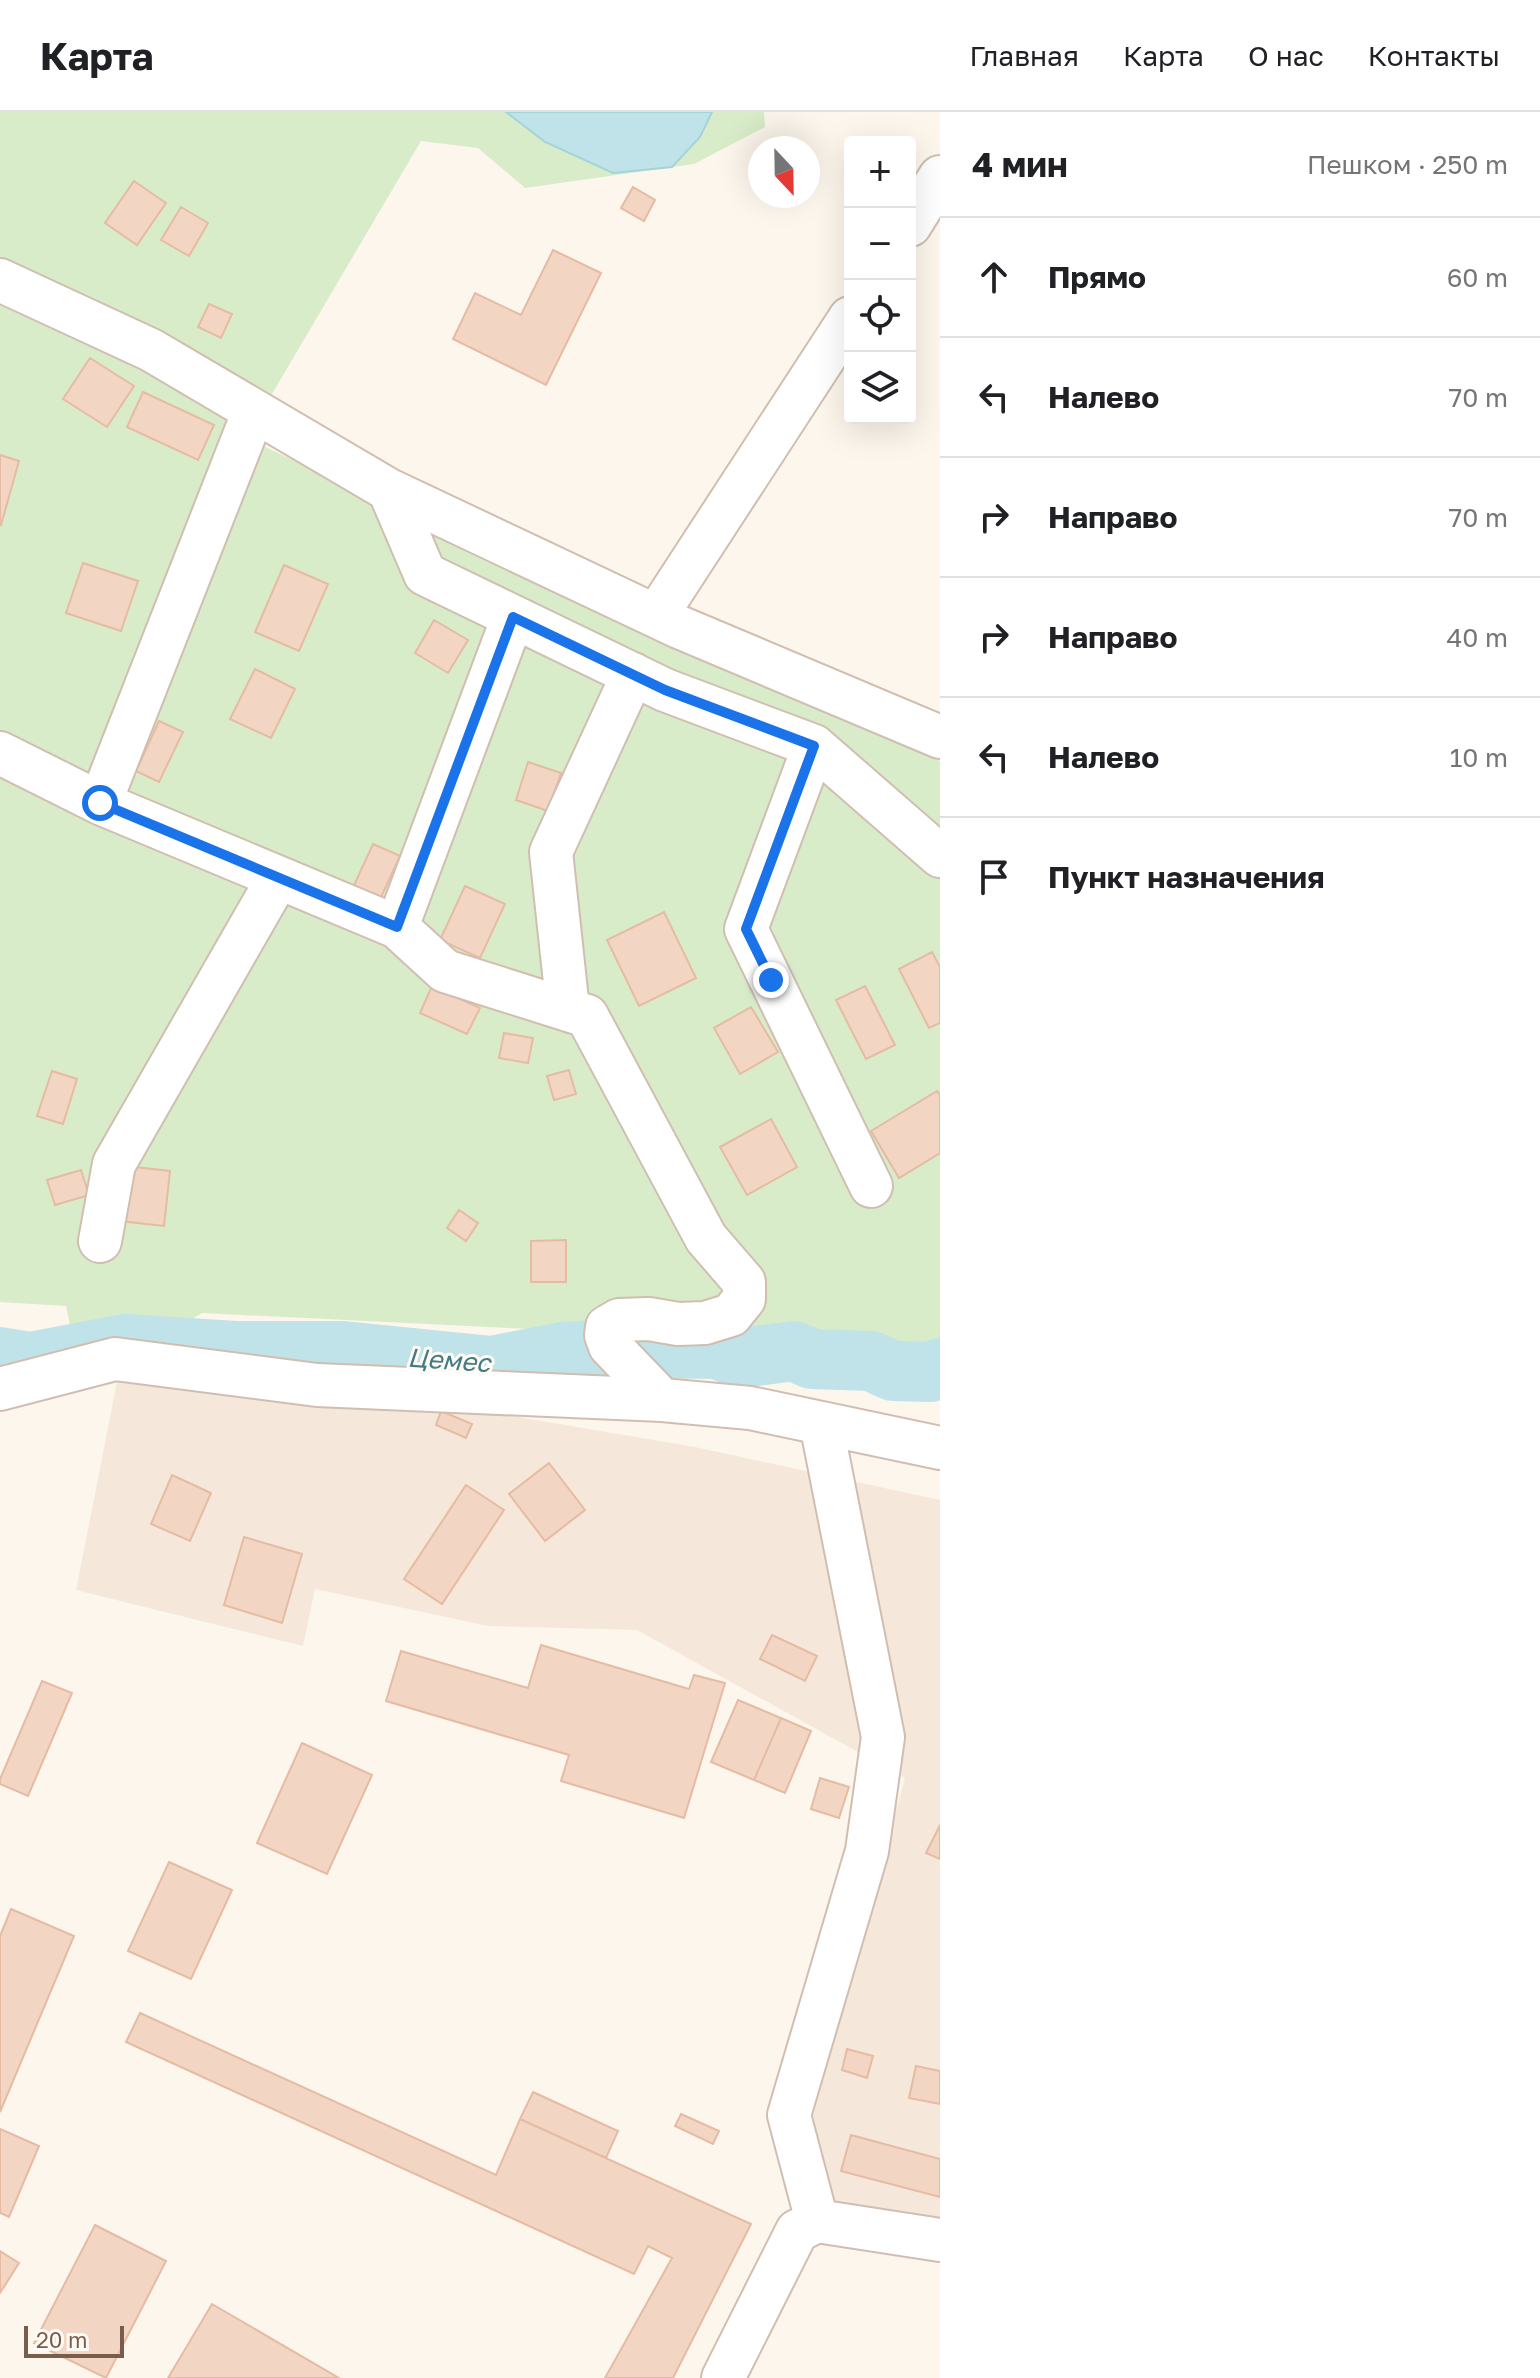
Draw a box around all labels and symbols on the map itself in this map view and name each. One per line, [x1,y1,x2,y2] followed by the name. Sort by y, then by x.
[748,136,820,208] north arrow
[82,785,118,821] route start
[753,962,789,998] route end
[407,1342,493,1378] water label: Цемес
[24,2322,124,2358] scale bar

